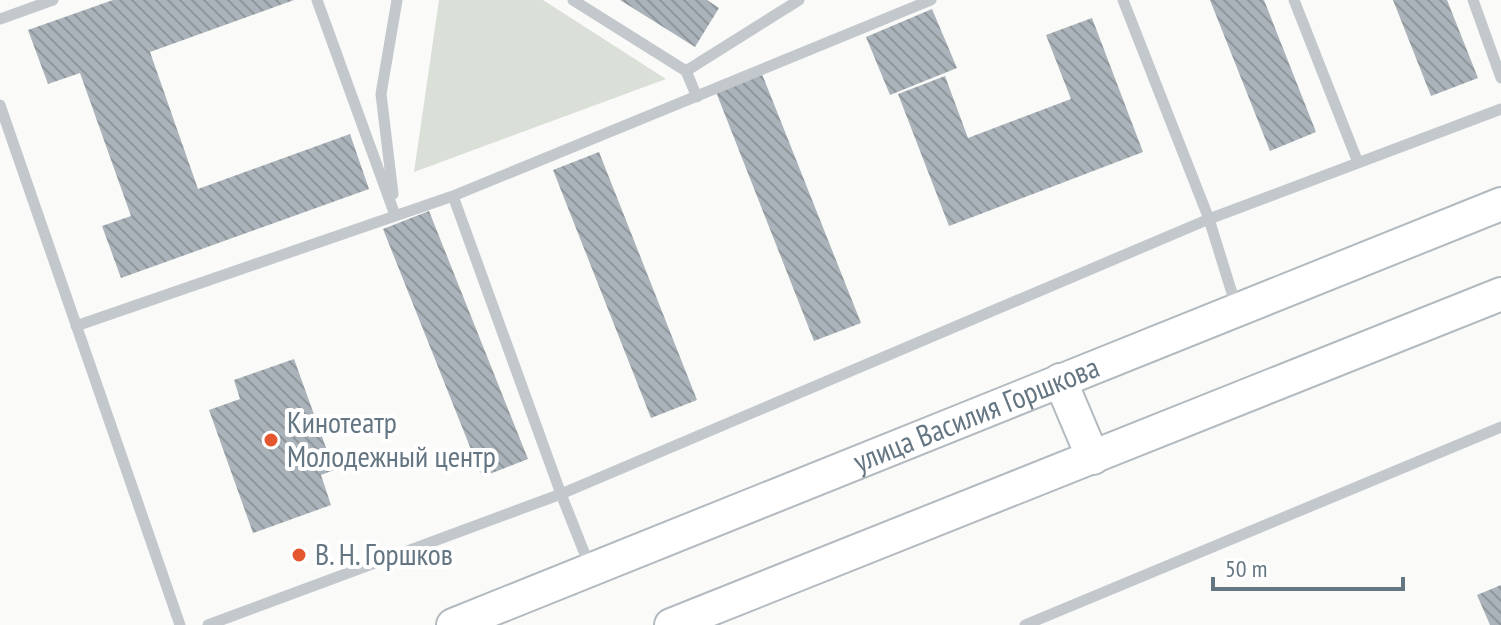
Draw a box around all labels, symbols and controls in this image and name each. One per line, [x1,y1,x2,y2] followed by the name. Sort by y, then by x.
[847,347,1104,480] street label: улица Василия Горшкова
[287,402,496,475] place label: Кинотеатр Молодежный центр
[262,431,280,449] marker: Кинотеатр Молодежный центр
[315,534,453,573] place label: В. Н. Горшков
[1213,541,1403,591] scale bar
[290,546,308,564] marker: В. Н. Горшков
[1225,553,1267,584] text: 50 m

